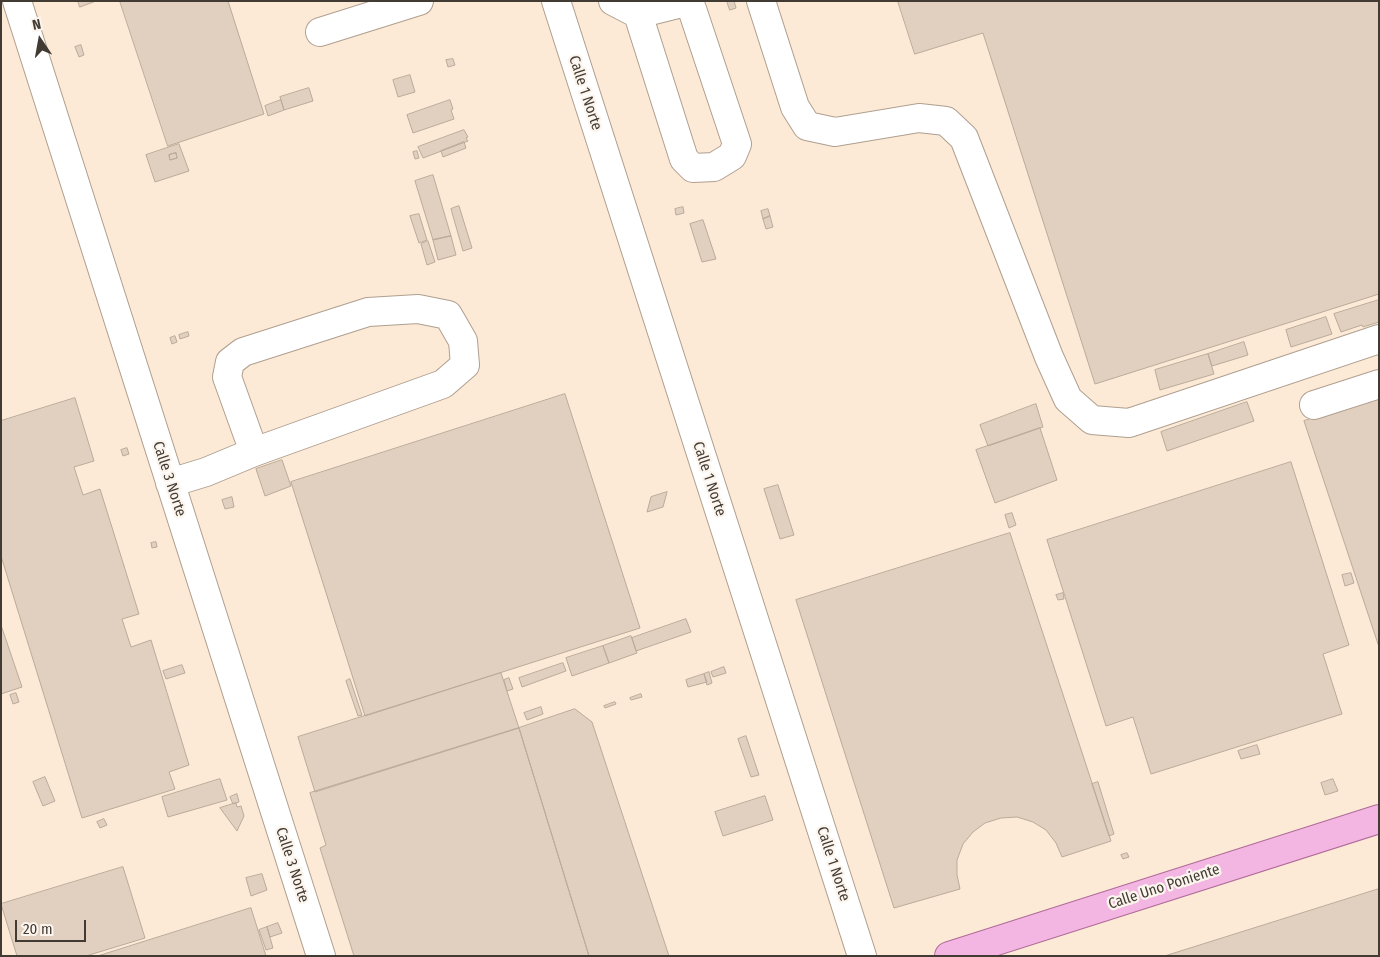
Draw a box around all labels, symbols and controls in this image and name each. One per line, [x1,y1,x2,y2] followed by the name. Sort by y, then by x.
[15,15,65,65] north arrow
[31,16,43,34] text: N
[565,54,605,132] street label: Calle 1 Norte
[148,439,190,519] street label: Calle 3 Norte
[689,440,729,518] street label: Calle 1 Norte
[271,825,313,905] street label: Calle 3 Norte
[813,825,853,903] street label: Calle 1 Norte
[1106,861,1222,913] street label: Calle Uno Poniente
[18,910,89,942] scale bar
[23,920,53,938] text: 20 m

